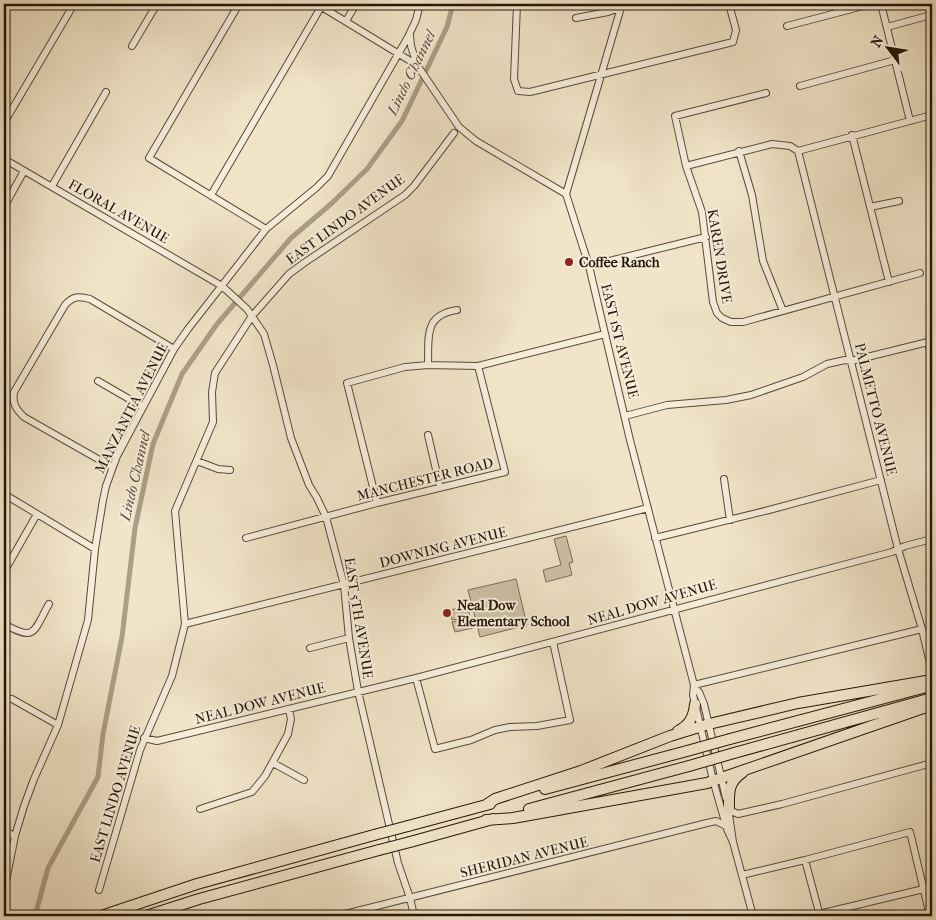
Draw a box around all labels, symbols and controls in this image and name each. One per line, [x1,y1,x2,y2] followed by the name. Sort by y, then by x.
[864,22,914,72] north arrow
[382,26,440,119] water label: Lindo Channel
[867,32,888,50] text: N
[283,170,408,268] street label: EAST LINDO AVENUE
[65,176,173,247] street label: FLORAL AVENUE
[704,208,735,305] street label: KAREN DRIVE
[579,254,661,271] place label: Coffee Ranch
[563,256,575,268] marker: Coffee Ranch
[597,282,642,401] street label: EAST 1ST AVENUE
[91,340,172,476] street label: MANZANITA AVENUE
[851,341,900,478] street label: PALMETTO AVENUE
[116,427,155,524] water label: Lindo Channel
[355,454,495,505] street label: MANCHESTER ROAD
[378,523,509,572] street label: DOWNING AVENUE
[341,556,377,680] street label: EAST 5TH AVENUE
[586,576,719,629] street label: NEAL DOW AVENUE
[457,597,570,630] place label: Neal Dow Elementary School
[441,607,453,619] marker: Neal Dow Elementary School
[193,679,328,728] street label: NEAL DOW AVENUE
[87,723,145,865] street label: EAST LINDO AVENUE
[458,833,590,882] street label: SHERIDAN AVENUE

